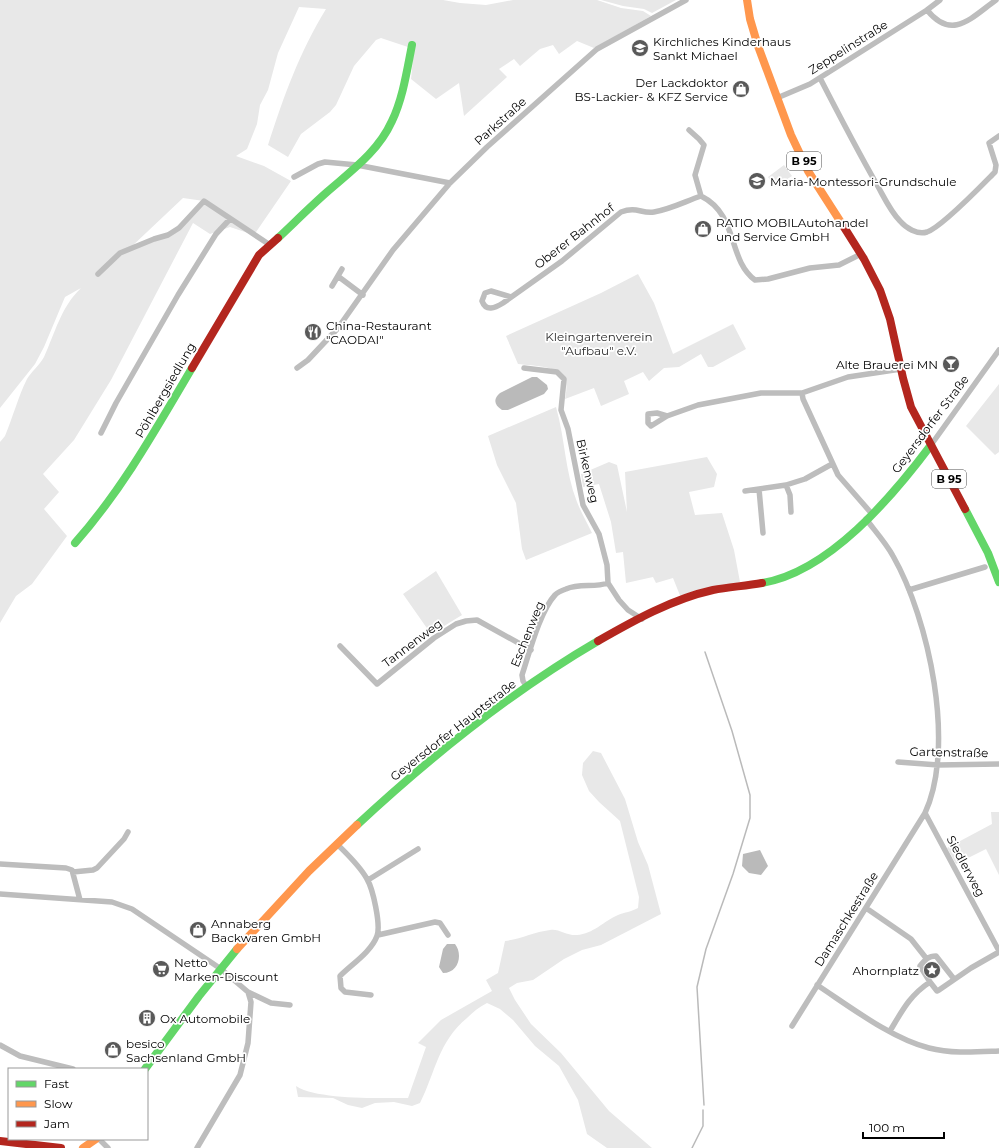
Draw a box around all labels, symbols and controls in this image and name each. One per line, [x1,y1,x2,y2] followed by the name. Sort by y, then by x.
[806,17,890,77] street label: Zeppelinstraße
[653,34,791,63] place label: Kirchliches Kinderhaus Sankt Michael
[630,38,650,58] school or university icon: Kirchliches Kinderhaus Sankt Michael
[574,75,728,104] place label: Der Lackdoktor BS-Lackier- & KFZ Service
[731,79,751,99] shop icon: Der Lackdoktor BS-Lackier- & KFZ Service
[471,94,529,148] street label: Parkstraße
[787,152,821,170] road number: B 95
[747,171,767,191] school or university icon: Maria-Montessori-Grundschule
[770,174,957,189] place label: Maria-Montessori-Grundschule
[531,200,618,272] street label: Oberer Bahnhof
[716,215,869,244] place label: RATIO MOBILAutohandel und Service GmbH
[693,219,713,239] shop icon: RATIO MOBILAutohandel und Service GmbH
[326,318,432,347] place label: China-Restaurant "CAODAI"
[303,322,323,342] restaurant icon: China-Restaurant "CAODAI"
[545,329,653,358] park label: Kleingartenverein "Aufbau" e.V.
[132,340,198,440] street label: Pöhlbergsiedlung
[941,354,961,374] bar icon: Alte Brauerei MN
[836,357,938,372] place label: Alte Brauerei MN
[888,372,972,476] street label: Geyersdorfer Straße
[573,438,603,504] street label: Birkenweg
[932,470,966,488] road number: B 95
[507,599,547,669] street label: Eschenweg
[379,616,445,670] street label: Tannenweg
[387,676,519,784] street label: Geyersdorfer Hauptstraße
[909,744,989,760] street label: Gartenstraße
[944,833,988,899] street label: Siedlerweg
[811,869,881,969] street label: Damaschkestraße
[211,916,321,945] place label: Annaberg Backwaren GmbH
[188,920,208,940] shop icon: Annaberg Backwaren GmbH
[174,955,278,984] place label: Netto Marken-Discount
[151,959,171,979] supermarket icon: Netto Marken-Discount
[922,960,942,980] place icon: Ahornplatz
[852,963,919,978] place label: Ahornplatz
[137,1008,157,1028] building icon: Ox Automobile
[160,1011,250,1026] place label: Ox Automobile
[126,1036,246,1065] place label: besico Sachsenland GmbH
[103,1040,123,1060] shop icon: besico Sachsenland GmbH
[8,1068,148,1140] legend
[44,1076,69,1091] text: Fast
[44,1096,73,1111] text: Slow
[863,1114,944,1140] scale bar
[43,1116,70,1131] text: Jam
[869,1120,905,1135] text: 100 m

